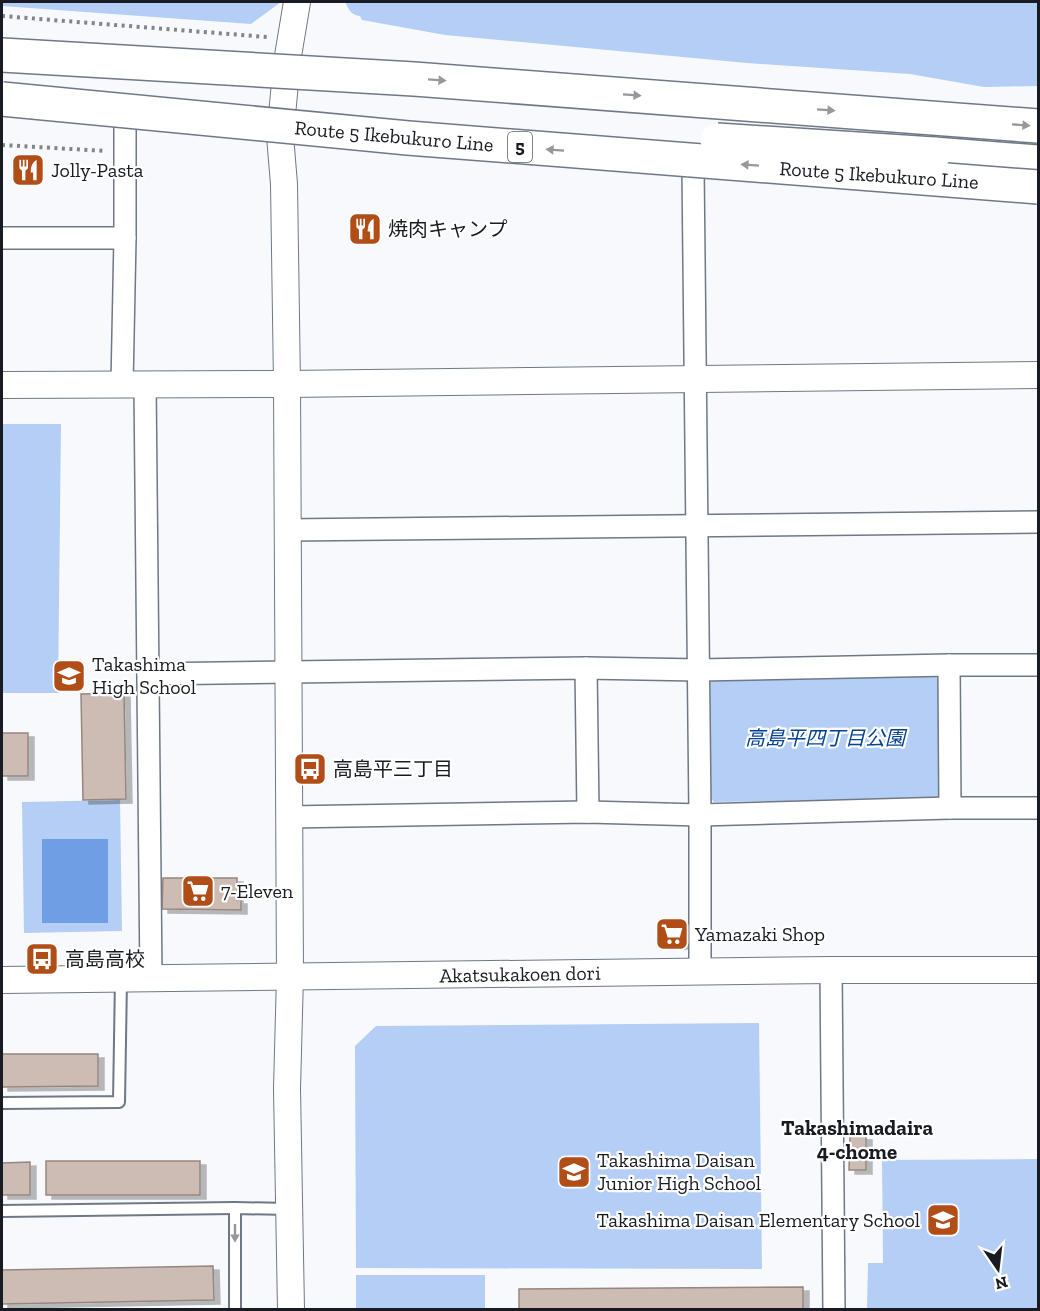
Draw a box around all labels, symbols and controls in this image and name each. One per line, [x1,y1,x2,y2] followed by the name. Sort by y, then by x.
[428,76,447,85] one-way arrow
[622,90,641,100] one-way arrow
[817,105,836,115] one-way arrow
[293,115,495,157] street label: Route 5 Ikebukuro Line
[1011,120,1030,130] one-way arrow
[508,132,532,162] road number: 5
[546,145,565,155] one-way arrow
[10,152,46,188] restaurant icon: Jolly-Pasta
[779,156,979,194] street label: Route 5 Ikebukuro Line
[51,158,144,182] place label: Jolly-Pasta
[740,160,759,170] one-way arrow
[347,211,383,247] restaurant icon: 焼肉キャンプ
[388,217,507,241] place label: 焼肉キャンプ
[92,652,196,699] place label: Takashima High School
[51,658,87,694] school or university icon: Takashima High School
[745,726,908,750] park label: 高島平四丁目公園
[292,751,328,787] bus stop icon: 高島平三丁目
[333,757,453,781] place label: 高島平三丁目
[180,873,216,909] supermarket icon: 7-Eleven
[221,879,294,903] place label: 7-Eleven
[654,916,690,952] supermarket icon: Yamazaki Shop
[694,922,825,946] place label: Yamazaki Shop
[24,941,60,977] bus stop icon: 高島高校
[65,947,145,971] place label: 高島高校
[439,961,601,987] street label: Akatsukakoen dori
[781,1115,933,1164] district label: Takashimadaira 4-chome
[597,1148,761,1195] place label: Takashima Daisan Junior High School
[556,1154,592,1190] school or university icon: Takashima Daisan Junior High School
[925,1202,961,1238] school or university icon: Takashima Daisan Elementary School
[596,1208,920,1232] place label: Takashima Daisan Elementary School
[230,1224,240,1243] one-way arrow
[968,1239,1028,1299] north arrow
[993,1272,1010,1294] text: N

